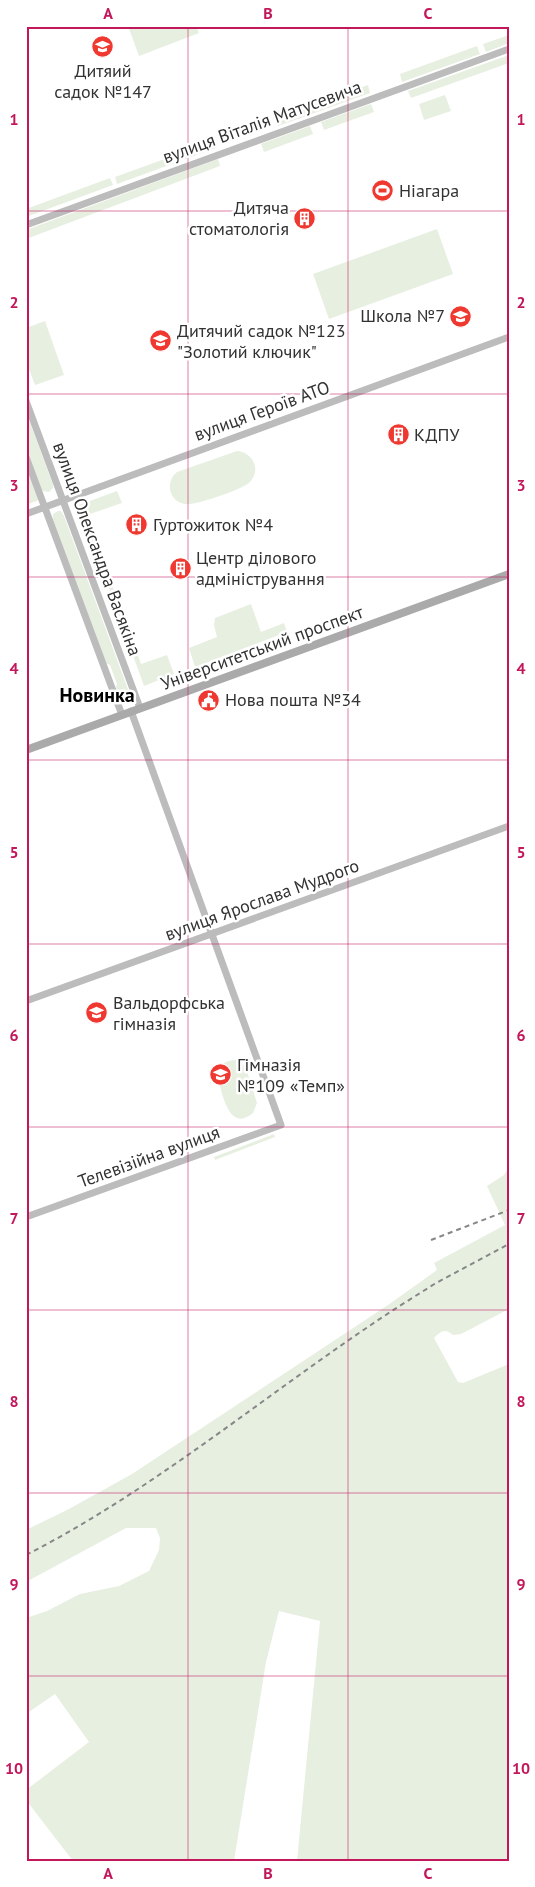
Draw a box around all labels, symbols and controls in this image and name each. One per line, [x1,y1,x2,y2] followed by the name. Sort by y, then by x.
[103,3,113,23] text: A
[263,3,273,23] text: B
[424,3,433,23] text: C
[91,34,115,58] school or university icon: Дитяий садок №147
[54,59,152,103] place label: Дитяий садок №147
[159,75,364,168] street label: вулиця Віталія Матусевича
[9,109,19,129] text: 1
[516,109,526,129] text: 1
[371,179,395,203] sports icon: Ніагара
[399,179,459,202] place label: Ніагара
[189,196,289,240] place label: Дитяча стоматологія
[293,206,317,230] building icon: Дитяча стоматологія
[9,292,19,312] text: 2
[516,292,526,312] text: 2
[360,304,445,327] place label: Школа №7
[449,304,473,328] school or university icon: Школа №7
[177,319,346,363] place label: Дитячий садок №123 "Золотий ключик"
[149,329,173,353] school or university icon: Дитячий садок №123 "Золотий ключик"
[191,375,333,446] street label: вулиця Героїв АТО
[386,423,410,447] building icon: КДПУ
[414,423,459,446] place label: КДПУ
[48,439,147,659] street label: вулиця Олександра Васякіна
[9,475,19,495] text: 3
[516,475,526,495] text: 3
[125,513,149,537] building icon: Гуртожиток №4
[153,513,273,536] place label: Гуртожиток №4
[196,546,324,590] place label: Центр ділового адміністрування
[168,556,192,580] building icon: Центр ділового адміністрування
[158,600,367,695] street label: Університетський проспект
[9,658,19,678] text: 4
[516,658,526,678] text: 4
[59,682,135,708] district label: Новинка
[197,688,221,712] public building icon: Нова пошта №34
[225,688,361,711] place label: Нова пошта №34
[9,842,19,862] text: 5
[516,842,526,862] text: 5
[162,854,362,945] street label: вулиця Ярослава Мудрого
[113,991,225,1035] place label: Вальдорфська гімназія
[85,1001,109,1025] school or university icon: Вальдорфська гімназія
[9,1025,19,1045] text: 6
[516,1025,526,1045] text: 6
[237,1053,345,1097] place label: Гімназія №109 «Темп»
[209,1063,233,1087] school or university icon: Гімназія №109 «Темп»
[75,1120,223,1193] street label: Телевізійна вулиця
[9,1208,19,1228] text: 7
[516,1208,526,1228] text: 7
[9,1391,19,1411] text: 8
[516,1391,526,1411] text: 8
[9,1574,19,1594] text: 9
[516,1574,526,1594] text: 9
[5,1758,23,1778] text: 10
[512,1758,530,1778] text: 10
[103,1863,113,1883] text: A
[263,1863,273,1883] text: B
[424,1863,433,1883] text: C

